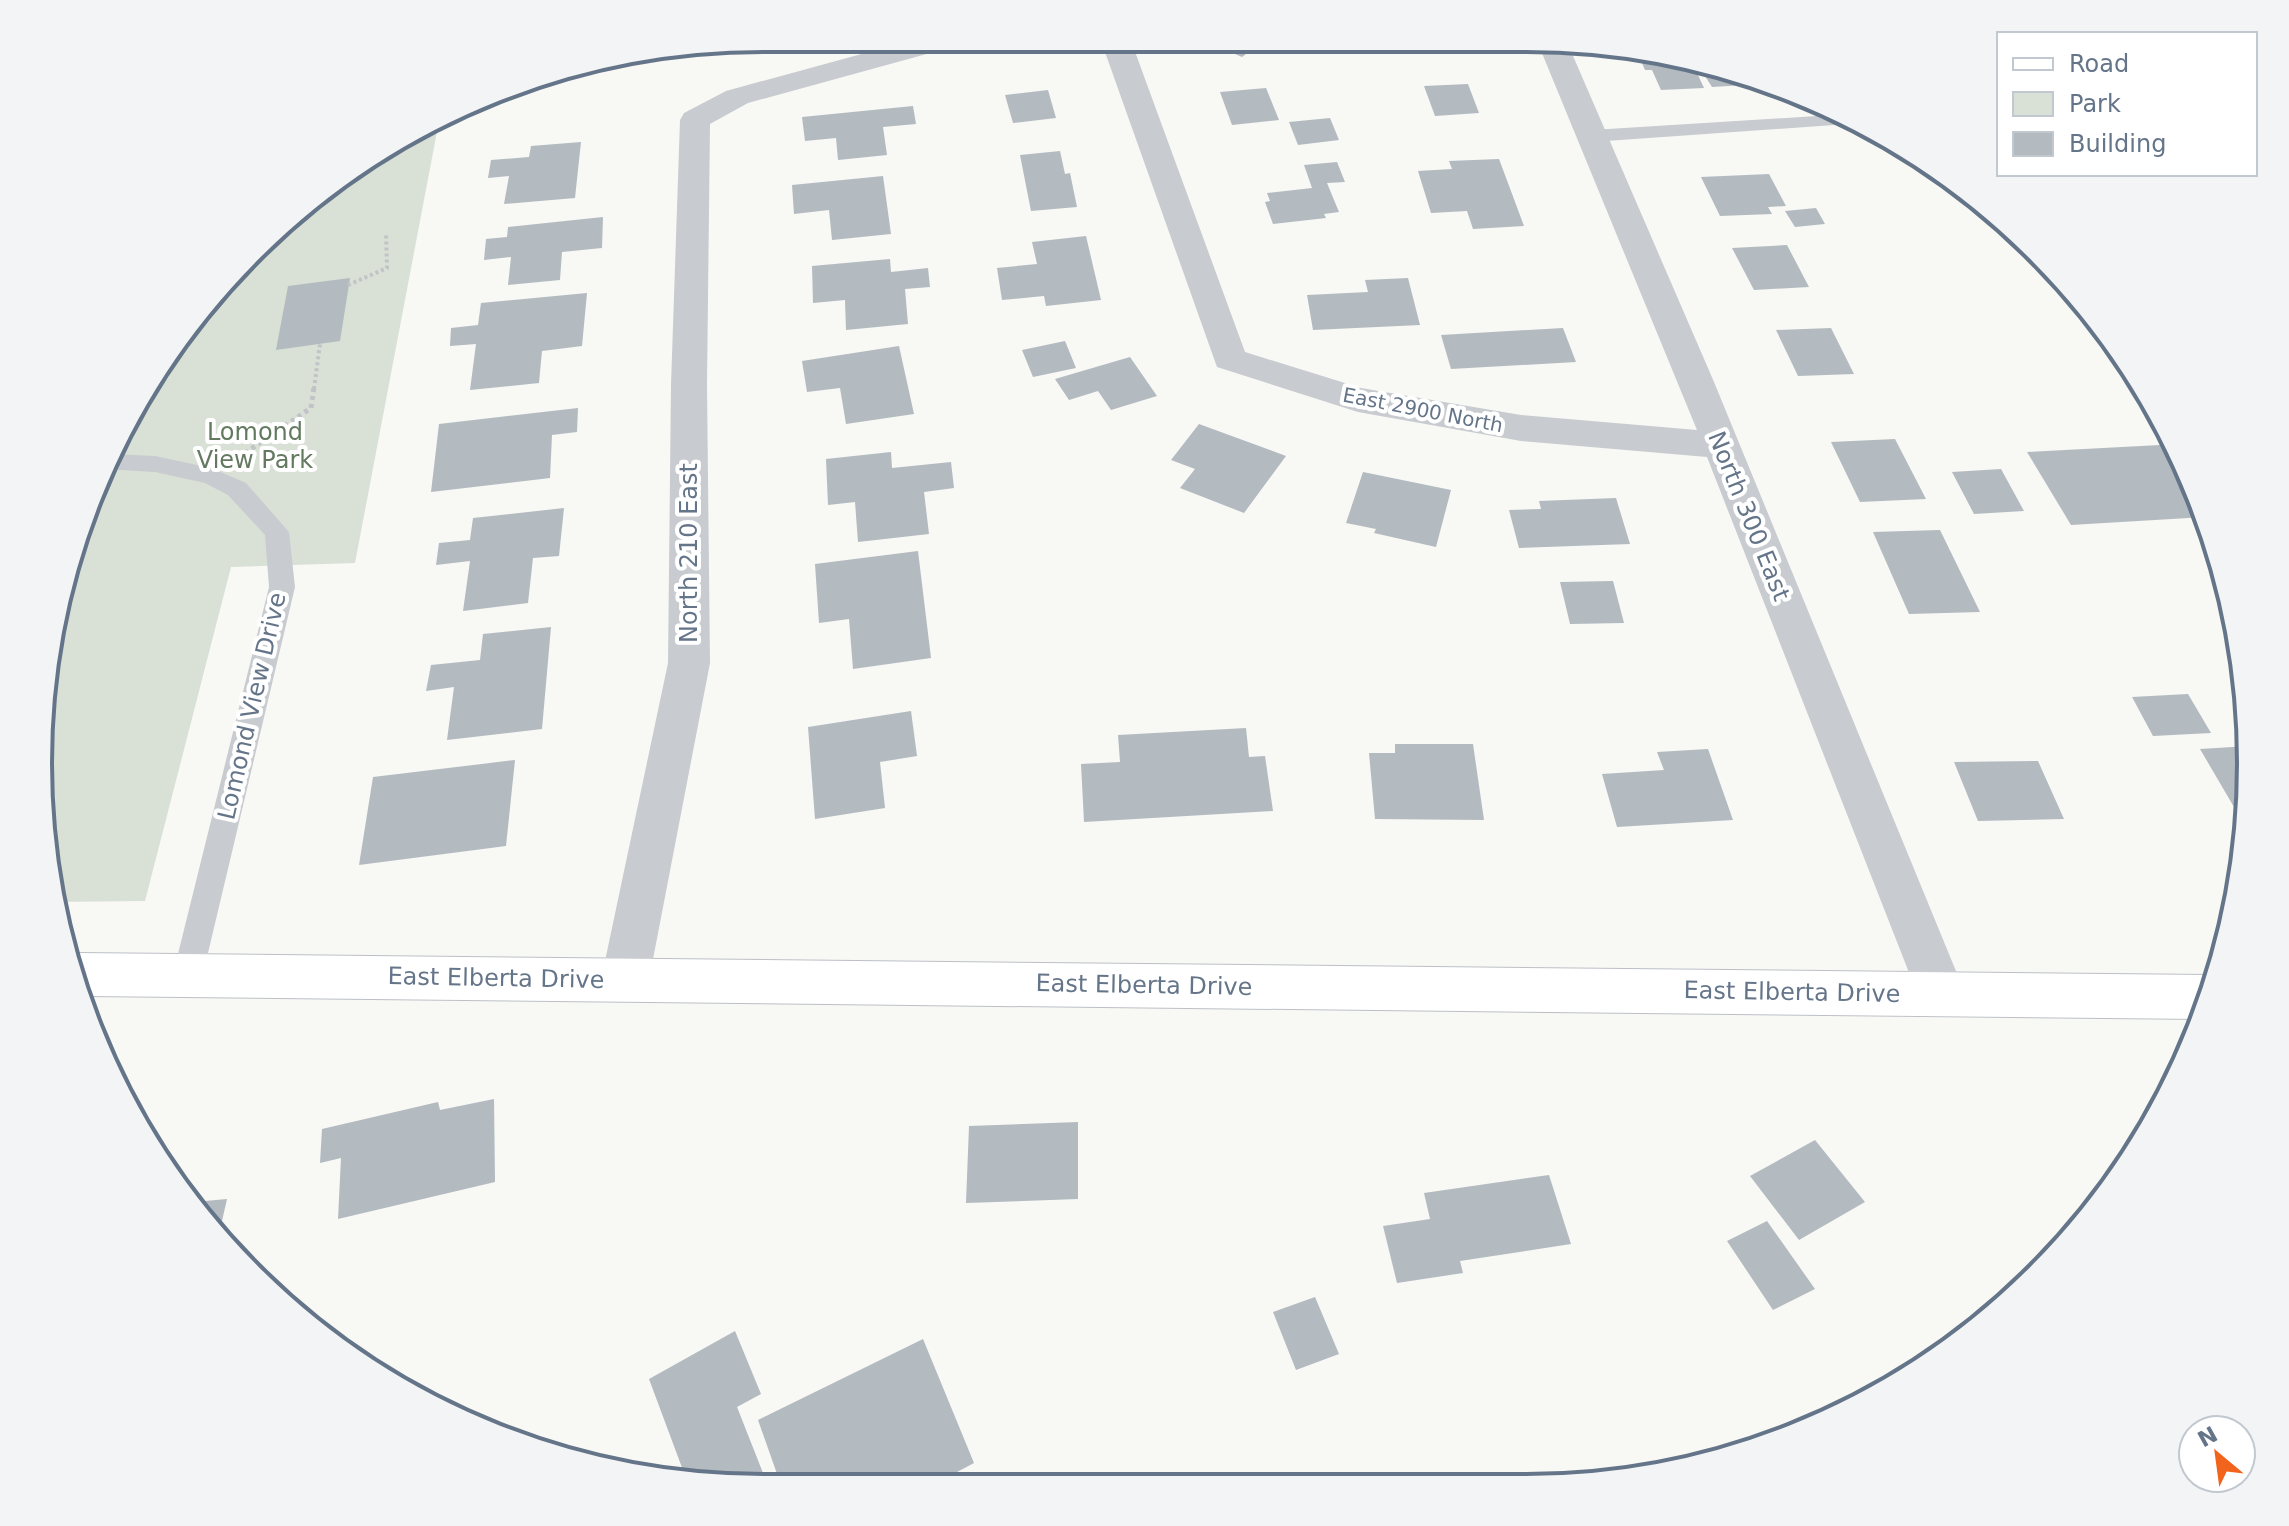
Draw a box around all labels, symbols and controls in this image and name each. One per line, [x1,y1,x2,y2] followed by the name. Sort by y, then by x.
[1997,32,2257,176] legend
[2069,50,2129,78] text: Road
[2069,90,2121,118] text: Park
[2069,130,2166,158] text: Building
[1341,383,1505,437] street label: East 2900 North
[197,418,313,474] park label: Lomond View Park
[1702,427,1796,605] street label: North 300 East
[675,463,703,643] street label: North 210 East
[212,590,292,822] street label: Lomond View Drive
[387,962,605,994] street label: East Elberta Drive
[1035,969,1253,1001] street label: East Elberta Drive
[1683,976,1901,1008] street label: East Elberta Drive
[2177,1414,2257,1494] north arrow
[2193,1422,2222,1452] text: N

